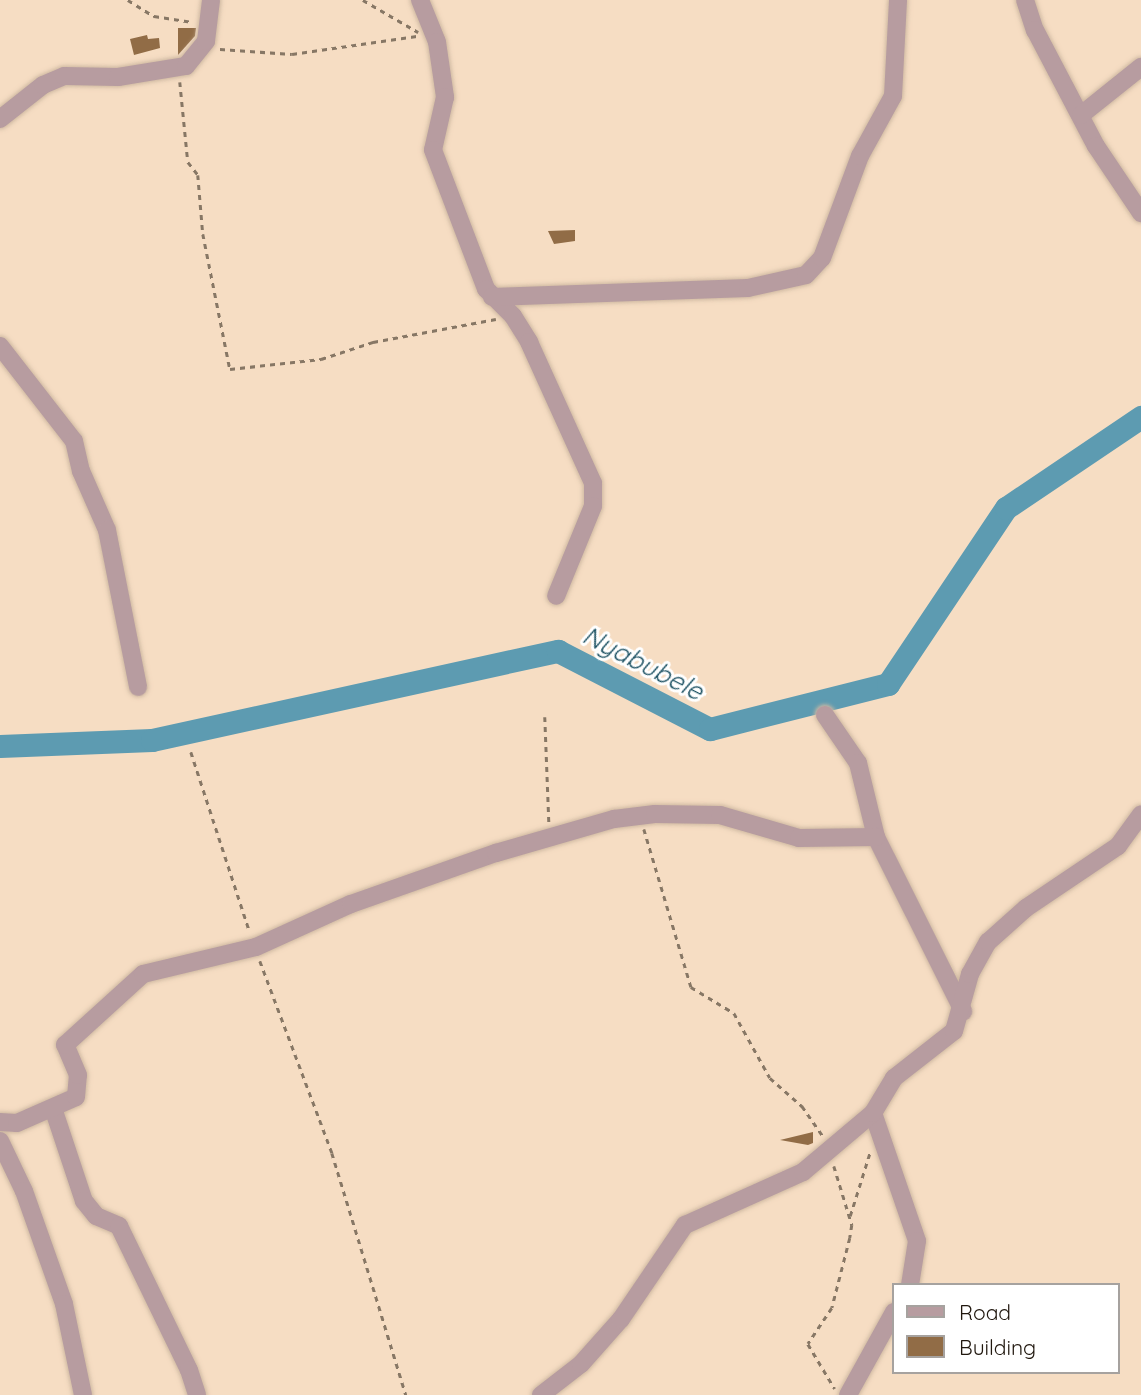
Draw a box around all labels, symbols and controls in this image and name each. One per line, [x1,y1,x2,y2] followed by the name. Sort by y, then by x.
[578,619,708,707] water label: Nyabubele
[892,1283,1120,1374] legend
[959,1299,1011,1325] text: Road
[959,1334,1036,1360] text: Building

